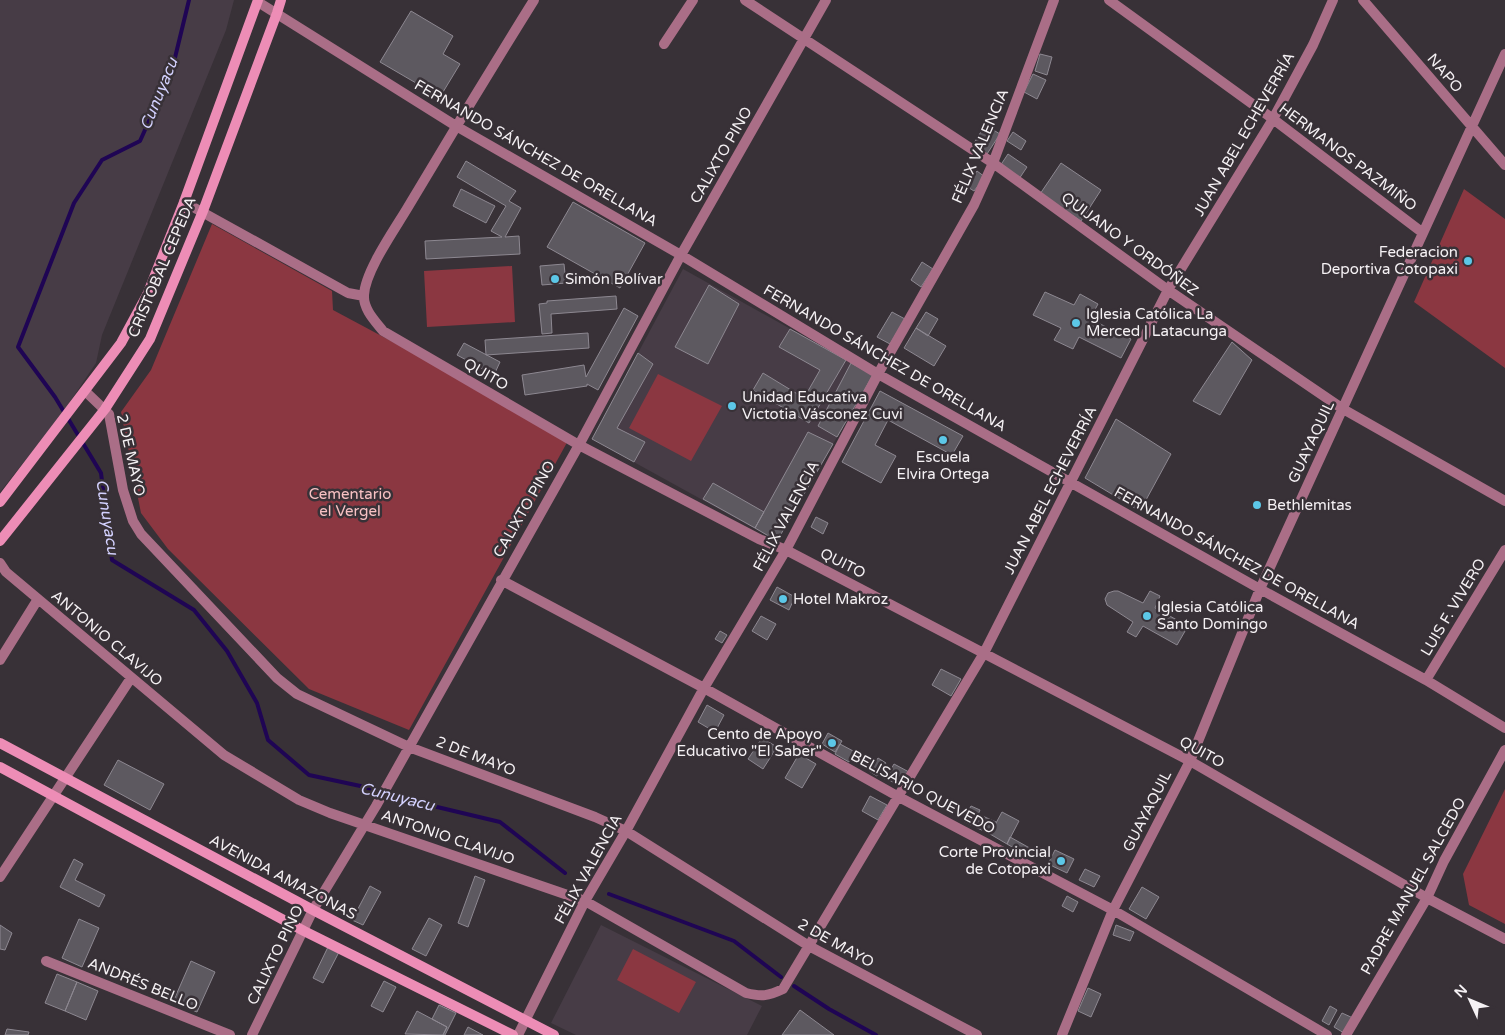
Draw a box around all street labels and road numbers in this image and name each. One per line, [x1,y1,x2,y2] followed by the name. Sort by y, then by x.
[1190,49,1298,219] street label: JUAN ABEL ECHEVERRÍA
[1423,50,1467,96] street label: NAPO
[411,76,661,230] street label: FERNANDO SÁNCHEZ DE ORELLANA
[948,86,1012,206] street label: FÉLIX VALENCIA
[1276,99,1420,215] street label: HERMANOS PAZMIÑO
[686,104,756,206] street label: CALIXTO PINO
[1058,188,1202,300] street label: QUIJANO Y ORDÓÑEZ
[124,194,200,340] street label: CRISTOBAL CEPEDA
[760,281,1010,435] street label: FERNANDO SÁNCHEZ DE ORELLANA
[460,354,512,394] street label: QUITO
[1284,398,1338,486] street label: GUAYAQUIL
[1000,403,1100,577] street label: JUAN ABEL ECHEVERRÍA
[113,412,149,498] street label: 2 DE MAYO
[489,458,559,560] street label: CALIXTO PINO
[749,458,823,574] street label: FÉLIX VALENCIA
[1111,483,1363,633] street label: FERNANDO SÁNCHEZ DE ORELLANA
[817,544,869,582] street label: QUITO
[1417,555,1489,659] street label: LUIS F. VIVERO
[48,586,166,690] street label: ANTONIO CLAVIJO
[1176,732,1228,772] street label: QUITO
[433,733,519,779] street label: 2 DE MAYO
[848,746,998,838] street label: BELISARIO QUEVEDO
[1119,767,1175,855] street label: GUAYAQUIL
[1357,794,1469,978] street label: PADRE MANUEL SALCEDO
[379,806,517,868] street label: ANTONIO CLAVIJO
[550,811,626,927] street label: FÉLIX VALENCIA
[206,831,360,923] street label: AVENIDA AMAZONAS
[243,902,307,1008] street label: CALIXTO PINO
[795,915,877,971] street label: 2 DE MAYO
[85,954,201,1014] street label: ANDRÉS BELLO

